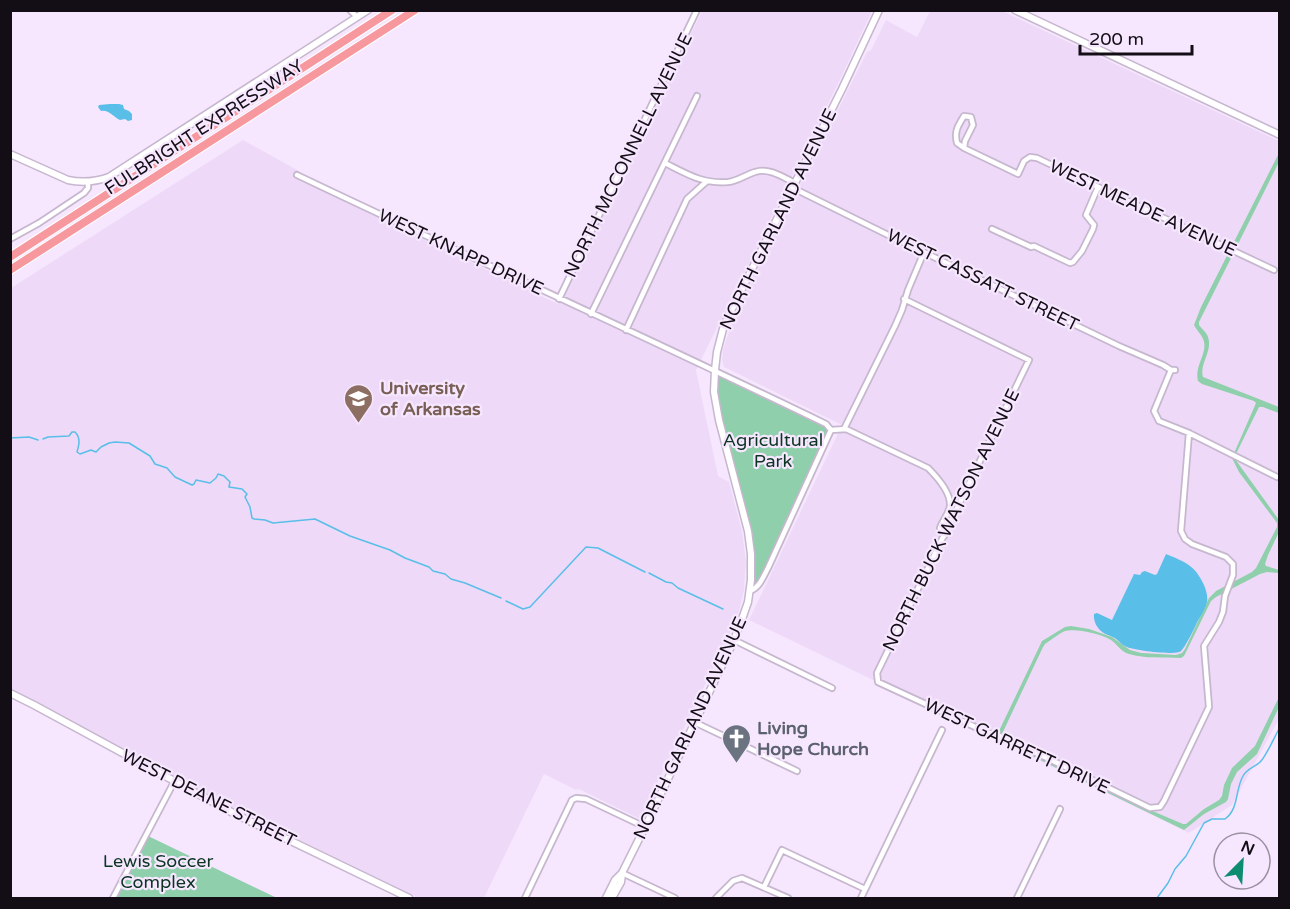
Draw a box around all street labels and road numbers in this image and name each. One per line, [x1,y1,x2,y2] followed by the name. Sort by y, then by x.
[559,29,697,281] street label: NORTH MCCONNELL AVENUE
[101,54,308,200] street label: FULBRIGHT EXPRESSWAY
[715,105,841,333] street label: NORTH GARLAND AVENUE
[1046,155,1240,261] street label: WEST MEADE AVENUE
[375,204,547,300] street label: WEST KNAPP DRIVE
[883,224,1083,336] street label: WEST CASSATT STREET
[878,385,1024,655] street label: NORTH BUCK WATSON AVENUE
[629,613,751,843] street label: NORTH GARLAND AVENUE
[921,693,1113,799] street label: WEST GARRETT DRIVE
[118,744,300,852] street label: WEST DEANE STREET

